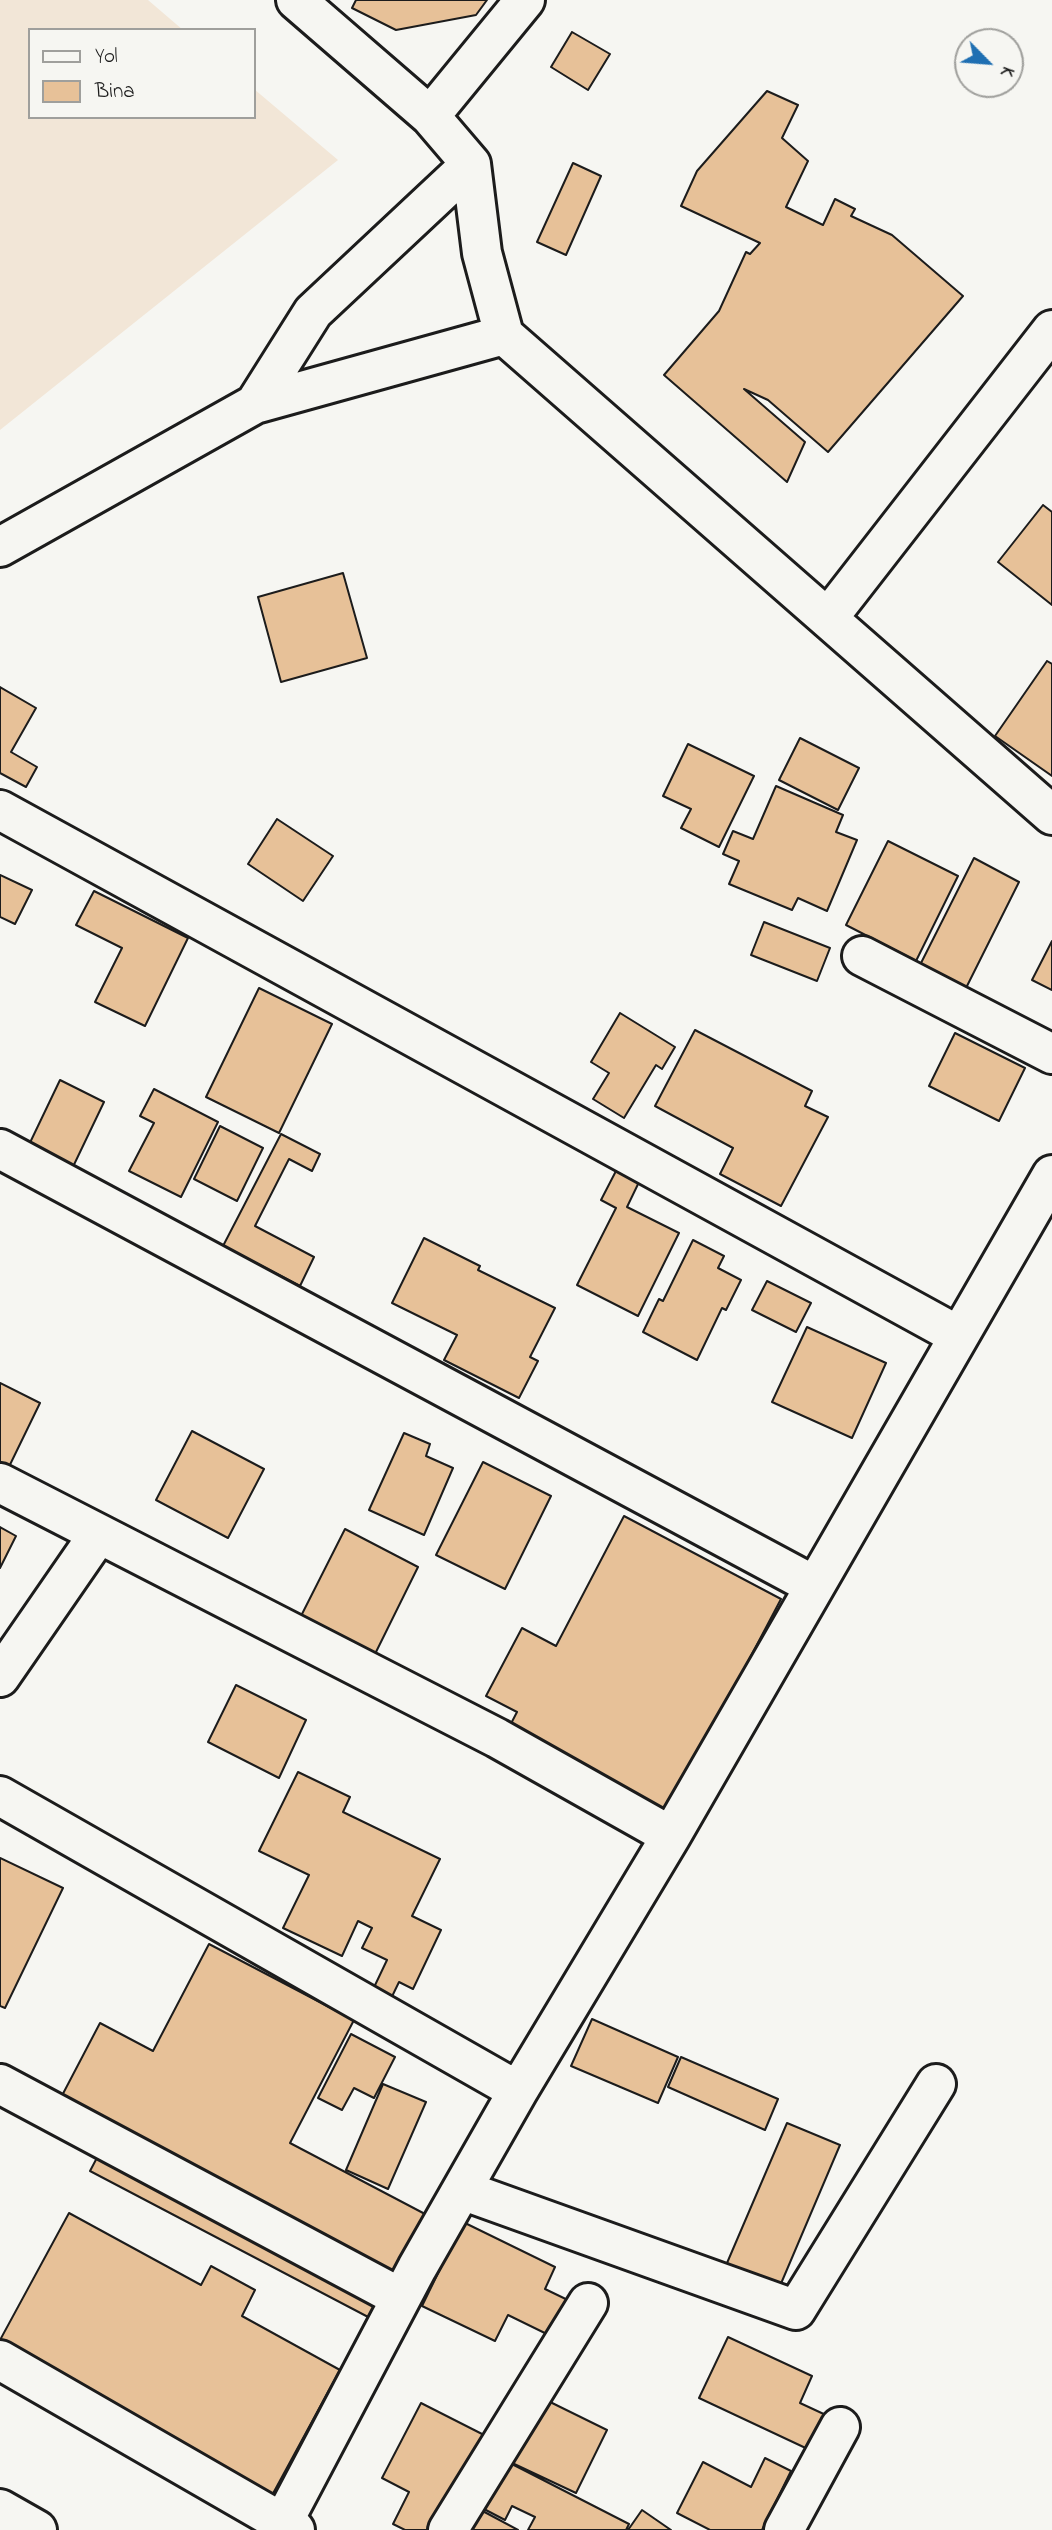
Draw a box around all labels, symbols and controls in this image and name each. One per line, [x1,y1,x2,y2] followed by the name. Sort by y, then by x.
[28,28,256,119] legend
[954,28,1024,98] north arrow
[95,42,118,72] text: Yol
[992,61,1021,81] text: K
[95,77,135,107] text: Bina

